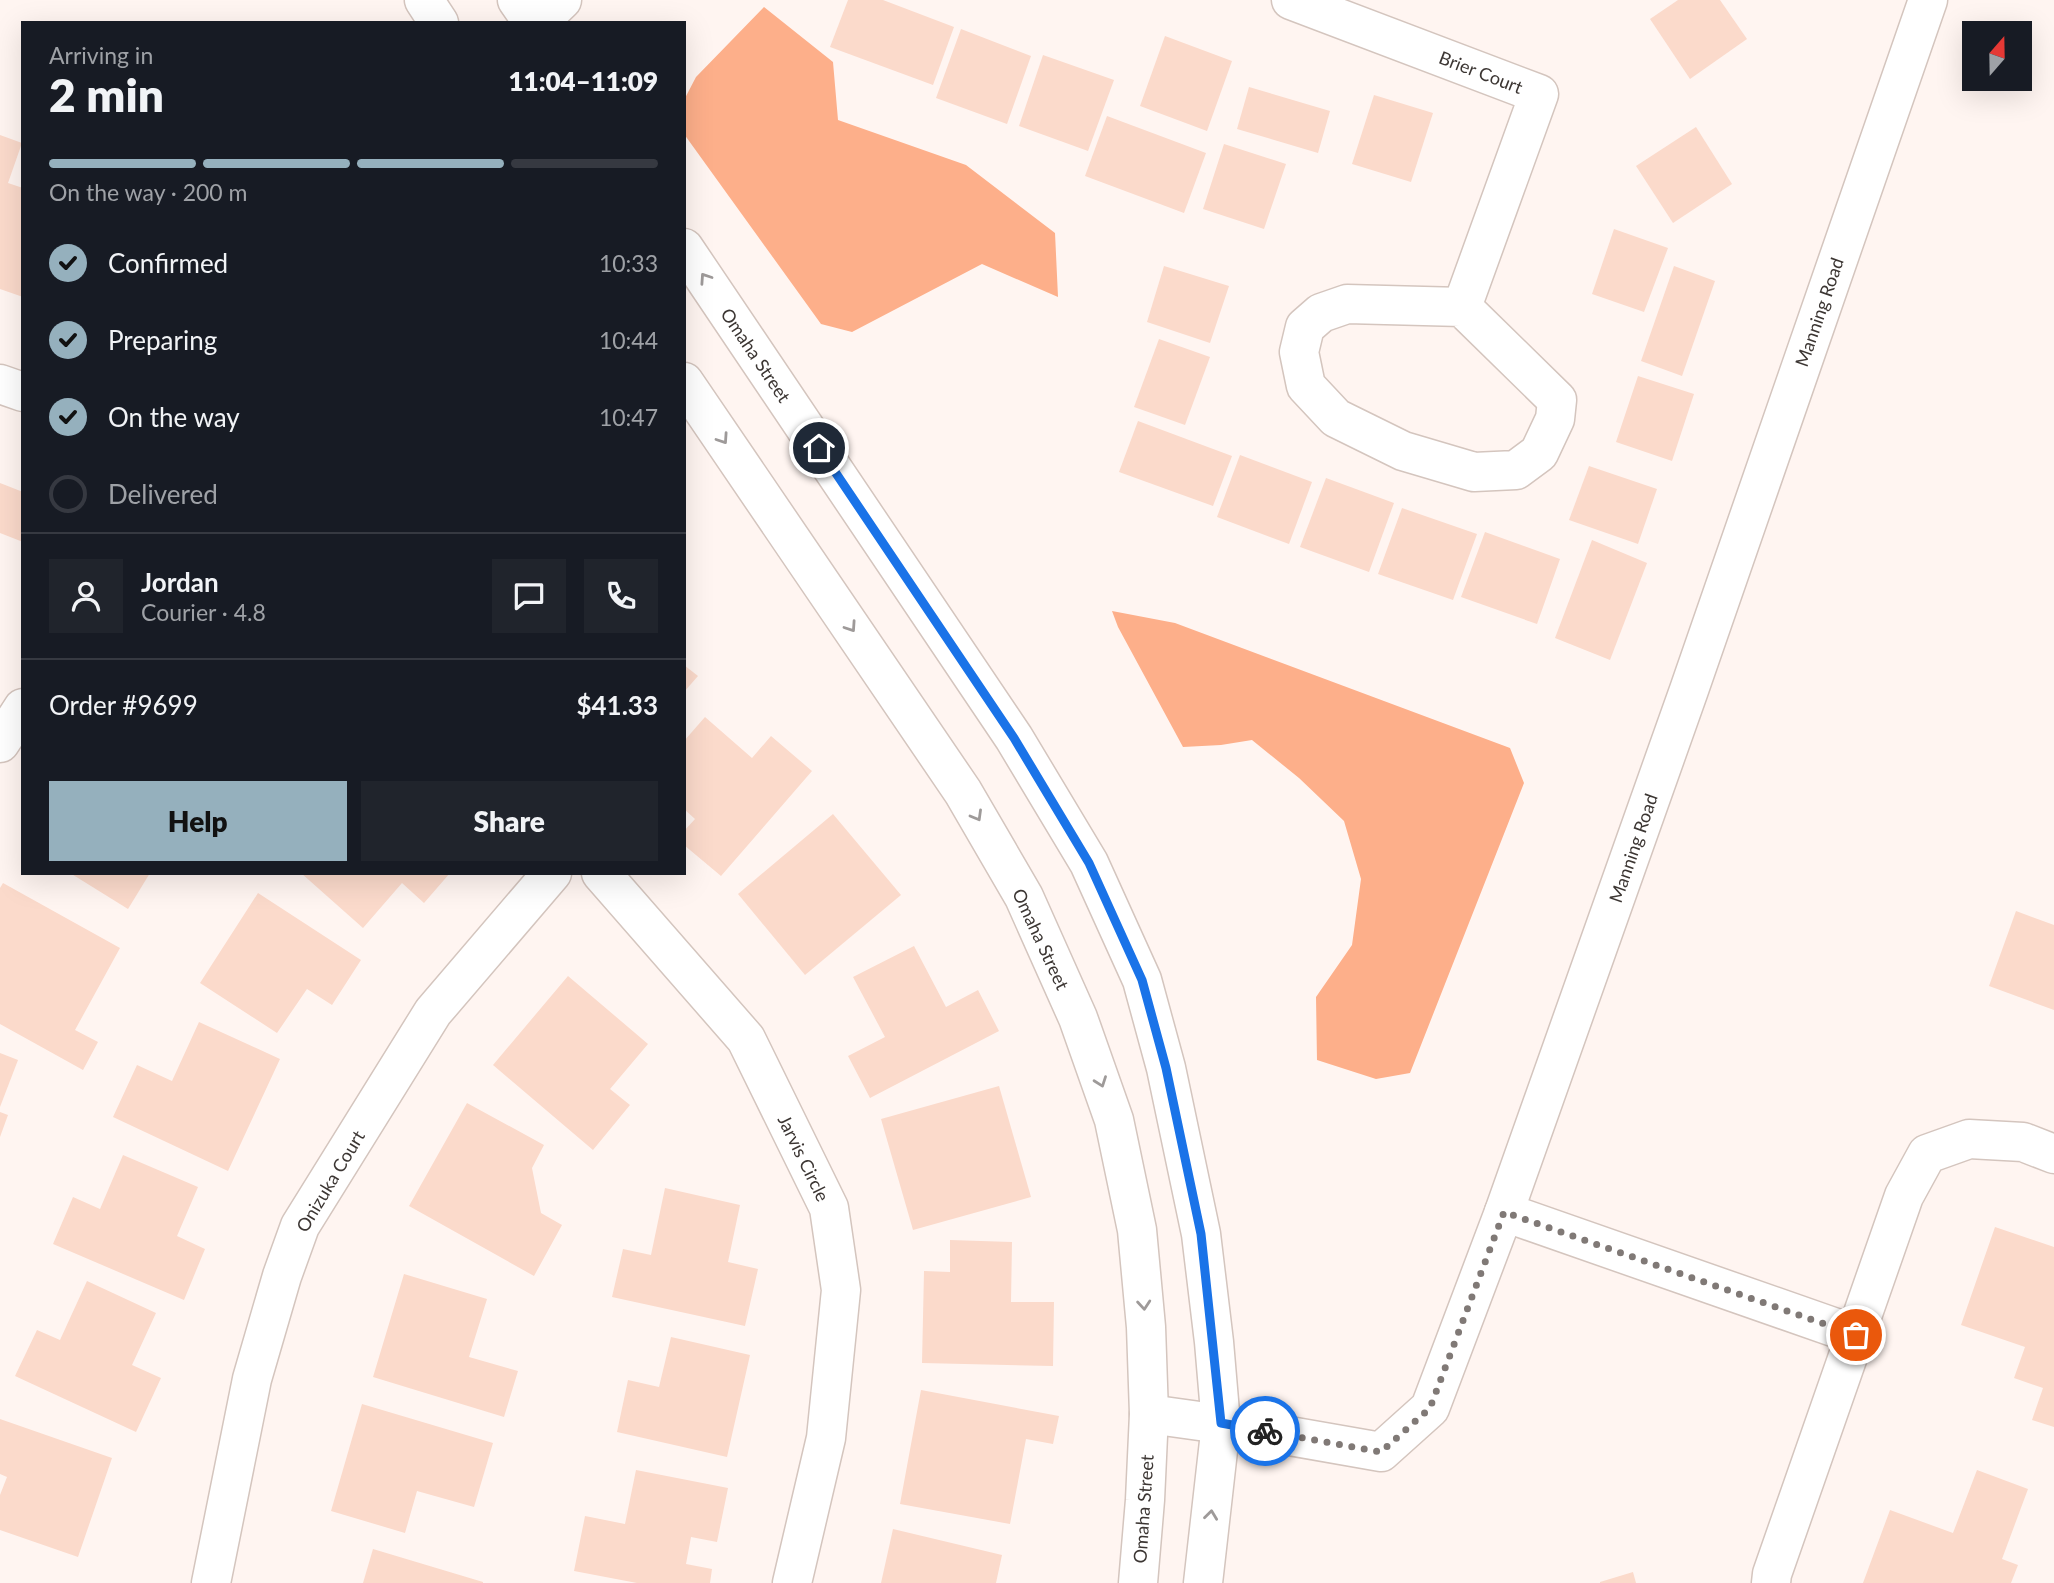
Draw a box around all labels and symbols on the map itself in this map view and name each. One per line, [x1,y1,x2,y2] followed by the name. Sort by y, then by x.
[1962,21,2032,91] north arrow
[1436,46,1526,98] street label: Brier Court
[1790,255,1848,369] street label: Manning Road
[701,273,713,286] one-way arrow
[716,304,796,407] street label: Omaha Street
[789,418,849,478] pin
[715,431,728,444] one-way arrow
[842,619,855,632] one-way arrow
[1604,791,1662,905] street label: Manning Road
[969,808,982,821] one-way arrow
[1008,885,1074,994] street label: Omaha Street
[1092,1076,1106,1088] one-way arrow
[774,1111,834,1205] street label: Jarvis Circle
[291,1126,369,1236] street label: Onizuka Court
[1136,1300,1151,1311] one-way arrow
[1826,1305,1886,1365] pin
[1230,1396,1300,1466] courier
[1128,1453,1158,1564] street label: Omaha Street
[1203,1509,1218,1521] one-way arrow

